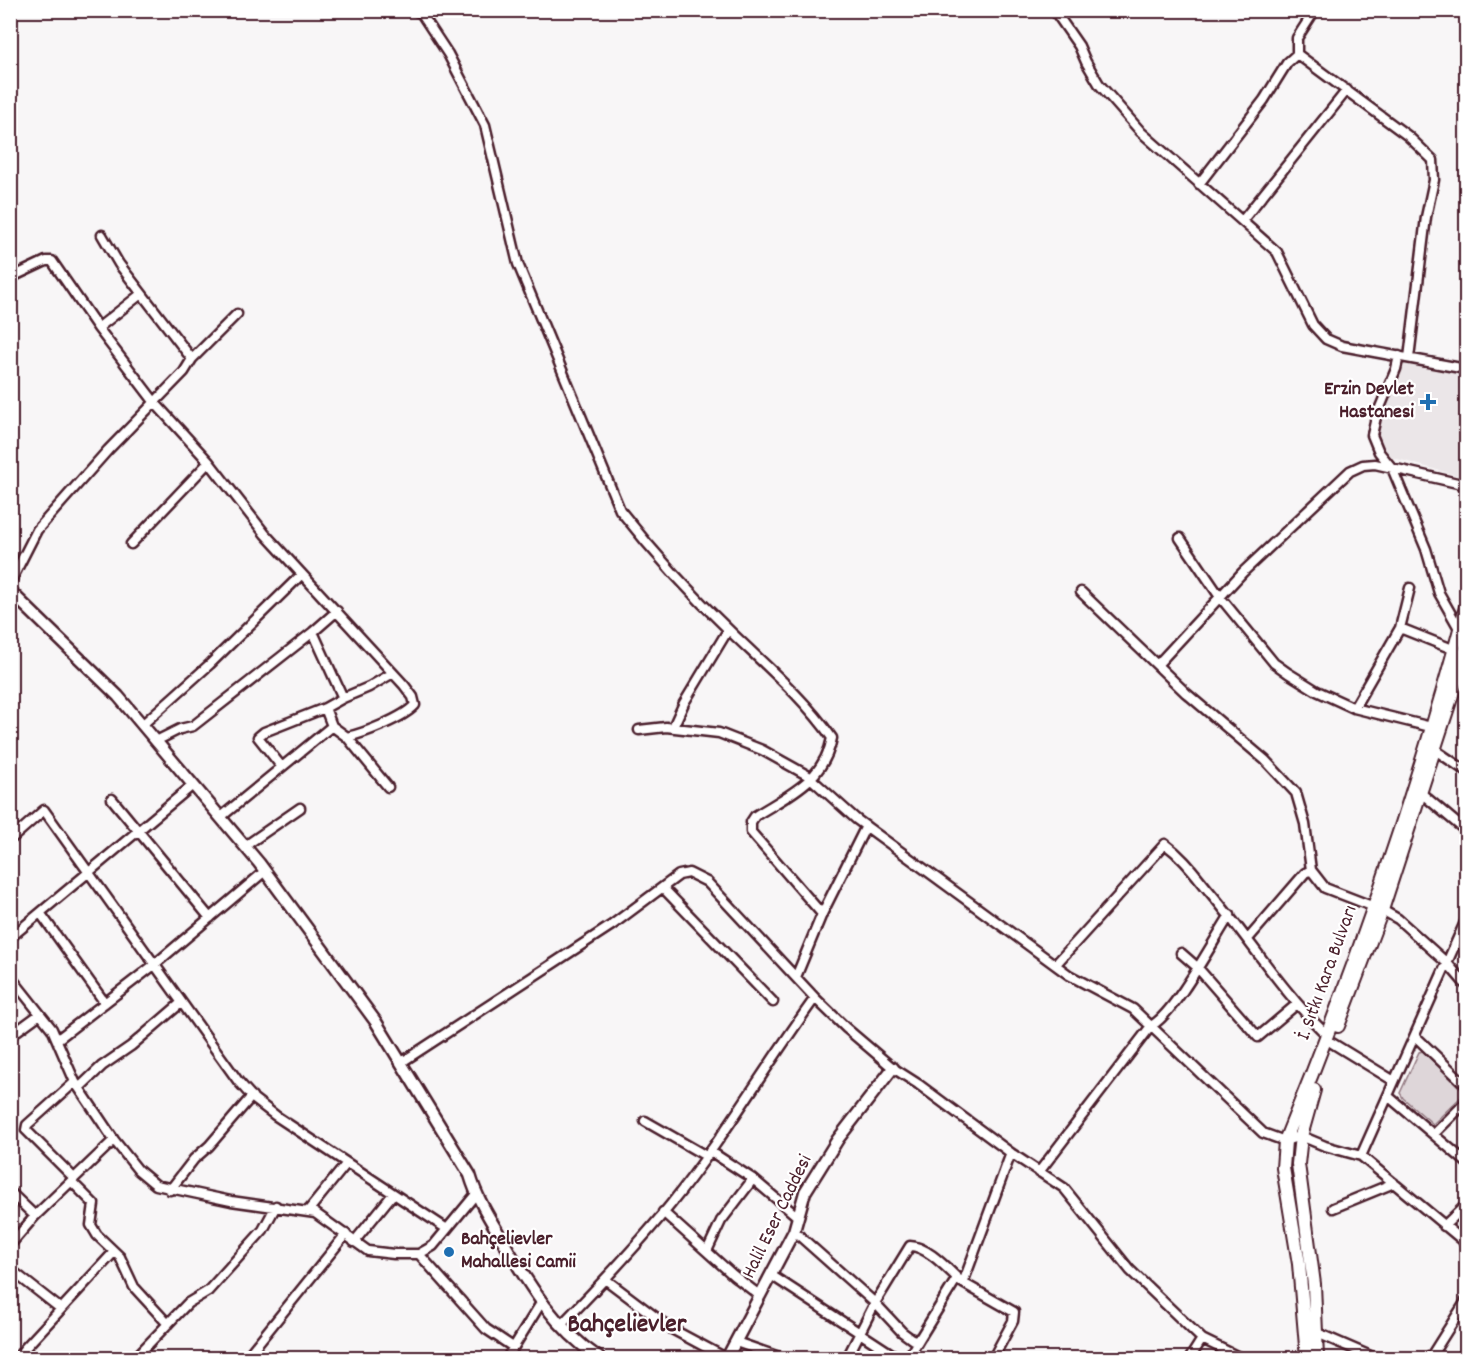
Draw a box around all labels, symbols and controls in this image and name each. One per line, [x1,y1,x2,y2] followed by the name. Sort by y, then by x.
[1324,376,1415,427] place label: Erzin Devlet Hastanesi
[1419,393,1437,411] marker: Erzin Devlet Hastanesi
[1291,902,1365,1044] street label: İ. Sıtkı Kara Bulvarı
[736,1150,820,1284] street label: Halil Eser Caddesi
[461,1226,576,1277] place label: Bahçelievler Mahallesi Camii
[442,1245,456,1259] marker: Bahçelievler Mahallesi Camii
[568,1307,687,1344] district label: Bahçelievler

